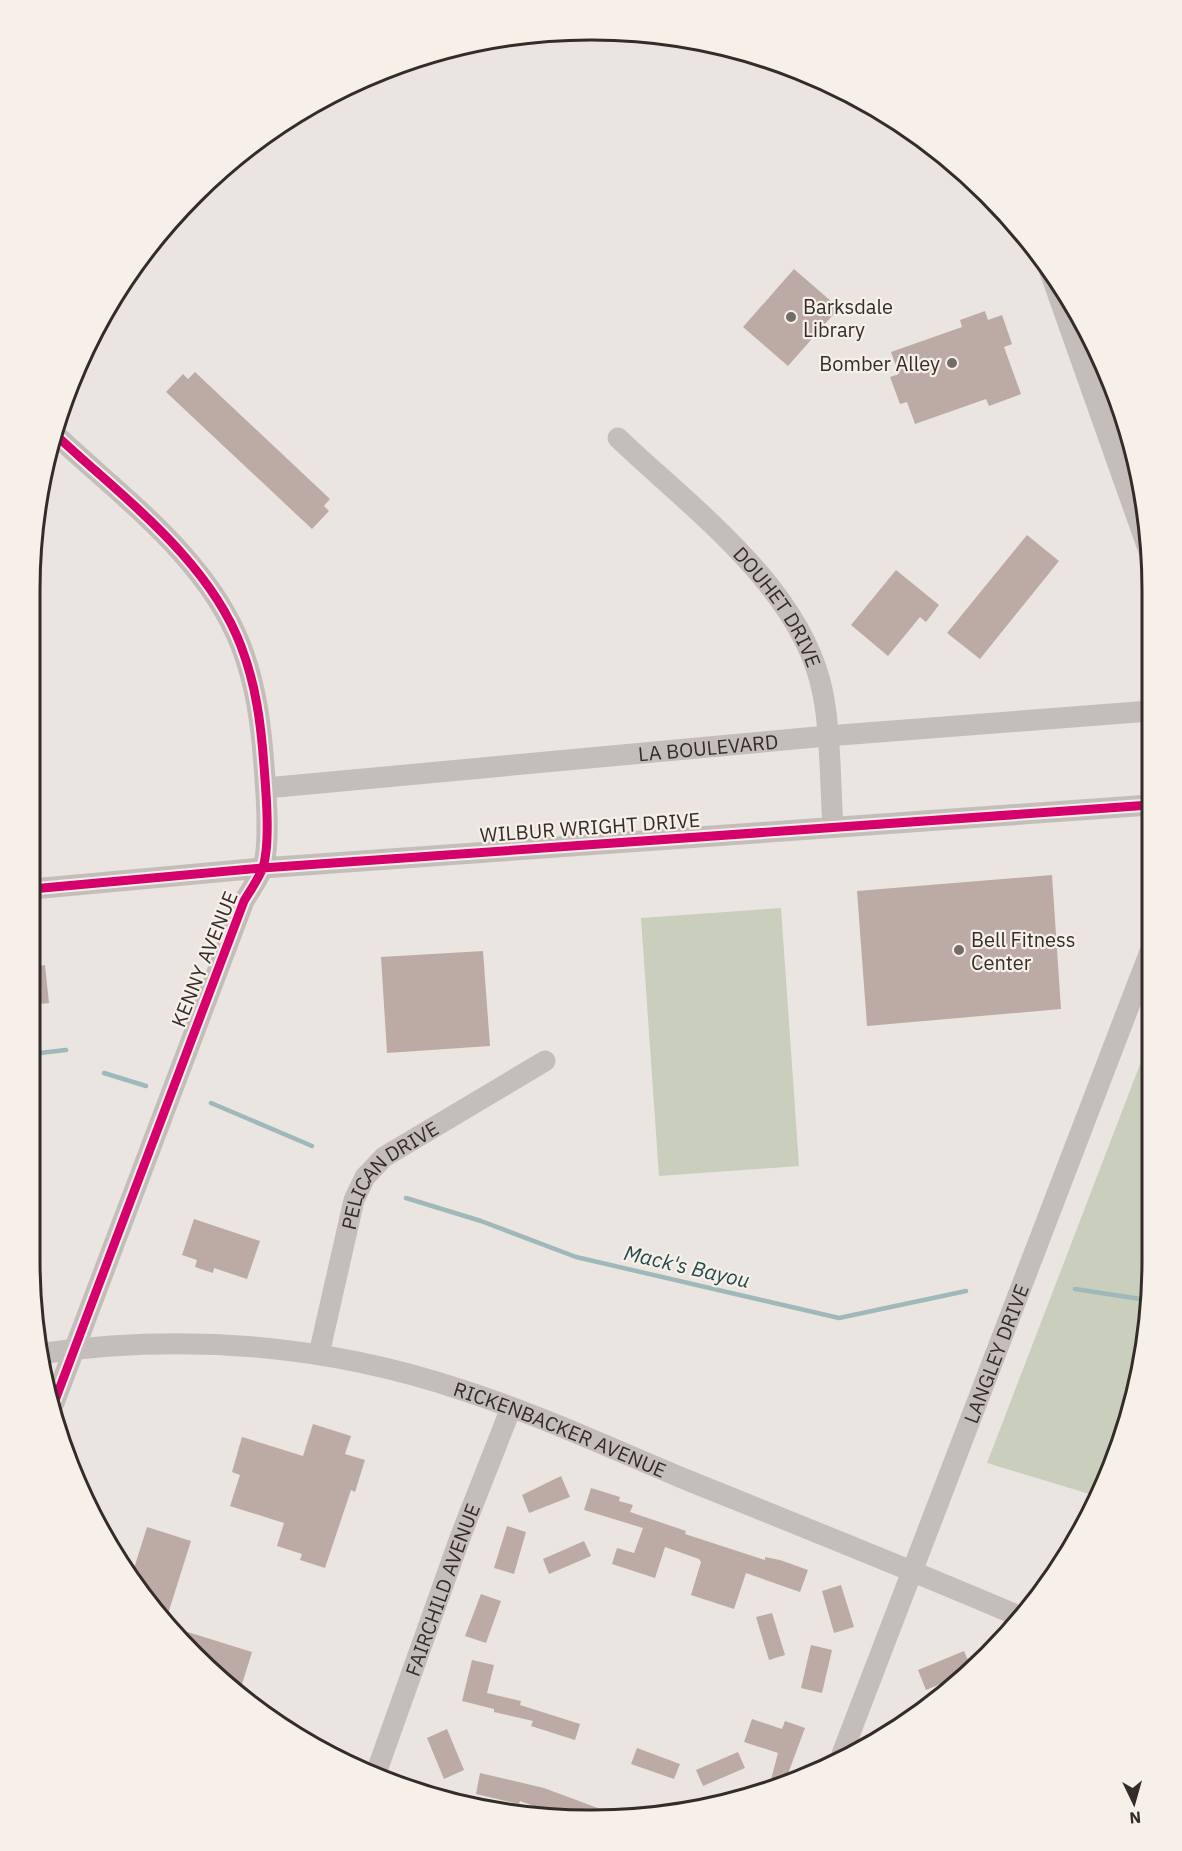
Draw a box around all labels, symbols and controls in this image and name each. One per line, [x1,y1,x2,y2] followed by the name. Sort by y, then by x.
[803,293,893,343] place label: Barksdale Library
[784,310,798,324] marker: Barksdale Library
[819,350,940,377] place label: Bomber Alley
[945,356,959,370] marker: Bomber Alley
[728,540,828,671] street label: DOUHET DRIVE
[637,727,779,767] street label: LA BOULEVARD
[479,806,701,848] street label: WILBUR WRIGHT DRIVE
[164,887,244,1031] street label: KENNY AVENUE
[971,926,1075,976] place label: Bell Fitness Center
[952,943,966,957] marker: Bell Fitness Center
[334,1114,443,1232] street label: PELICAN DRIVE
[621,1238,753,1294] water label: Mack's Bayou
[957,1280,1035,1427] street label: LANGLEY DRIVE
[450,1375,671,1483] street label: RICKENBACKER AVENUE
[398,1499,486,1679] street label: FAIRCHILD AVENUE
[1104,1773,1164,1833] north arrow
[1129,1807,1142,1828] text: N

